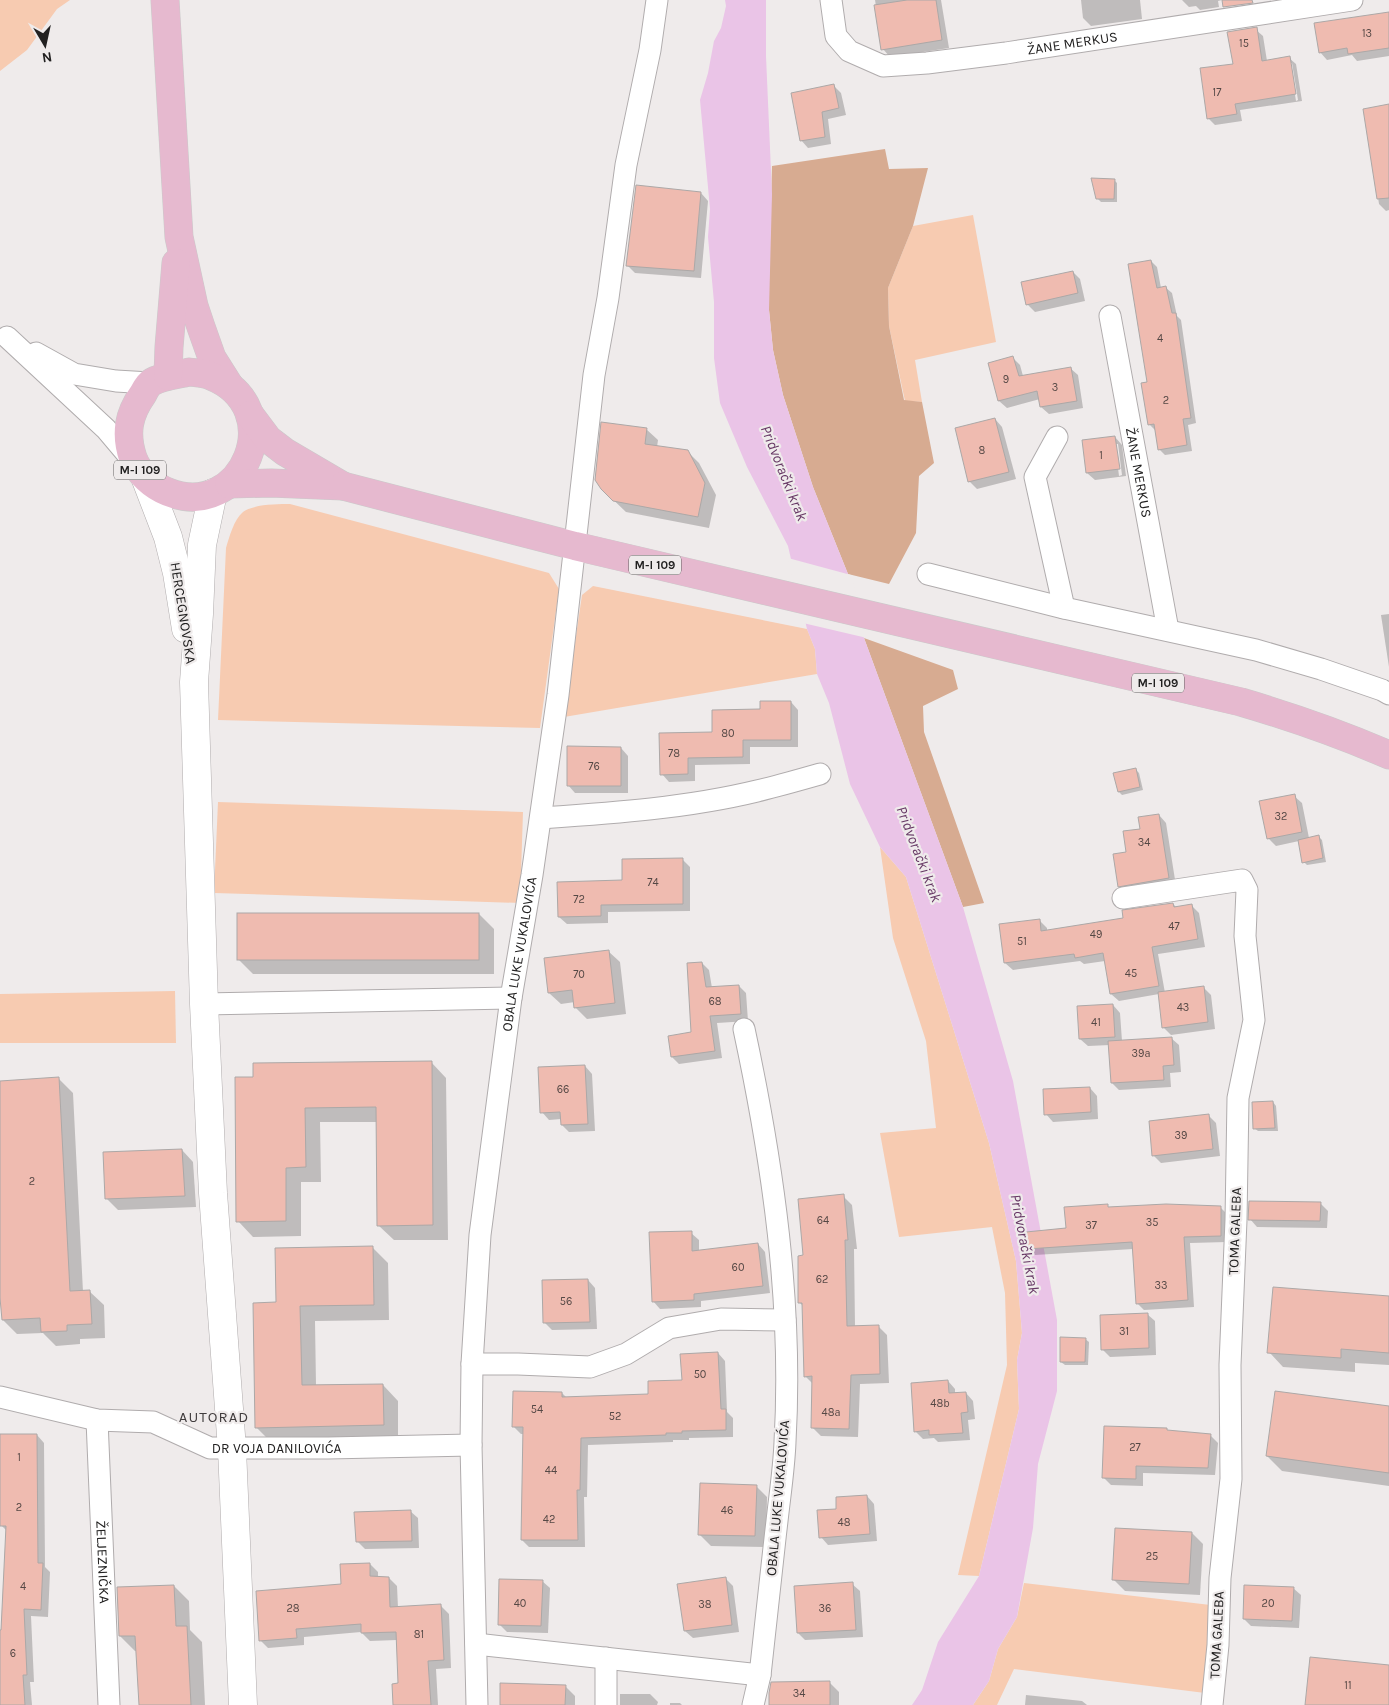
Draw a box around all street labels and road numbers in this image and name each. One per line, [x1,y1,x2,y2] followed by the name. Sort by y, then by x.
[1026,28,1119,58] street label: ŽANE MERKUS
[1122,426,1156,519] street label: ŽANE MERKUS
[114,460,166,480] road number: M-I 109
[629,556,681,574] road number: M-I 109
[167,561,199,665] street label: HERCEGNOVSKA
[1132,674,1184,692] road number: M-I 109
[498,875,540,1032] street label: OBALA LUKE VUKALOVIĆA
[1225,1187,1245,1275] street label: TOMA GALEBA
[763,1419,793,1577] street label: OBALA LUKE VUKALOVIĆA
[212,1439,342,1457] street label: DR VOJA DANILOVIĆA
[93,1520,113,1604] street label: ŽELJEZNIČKA
[1206,1591,1228,1679] street label: TOMA GALEBA

